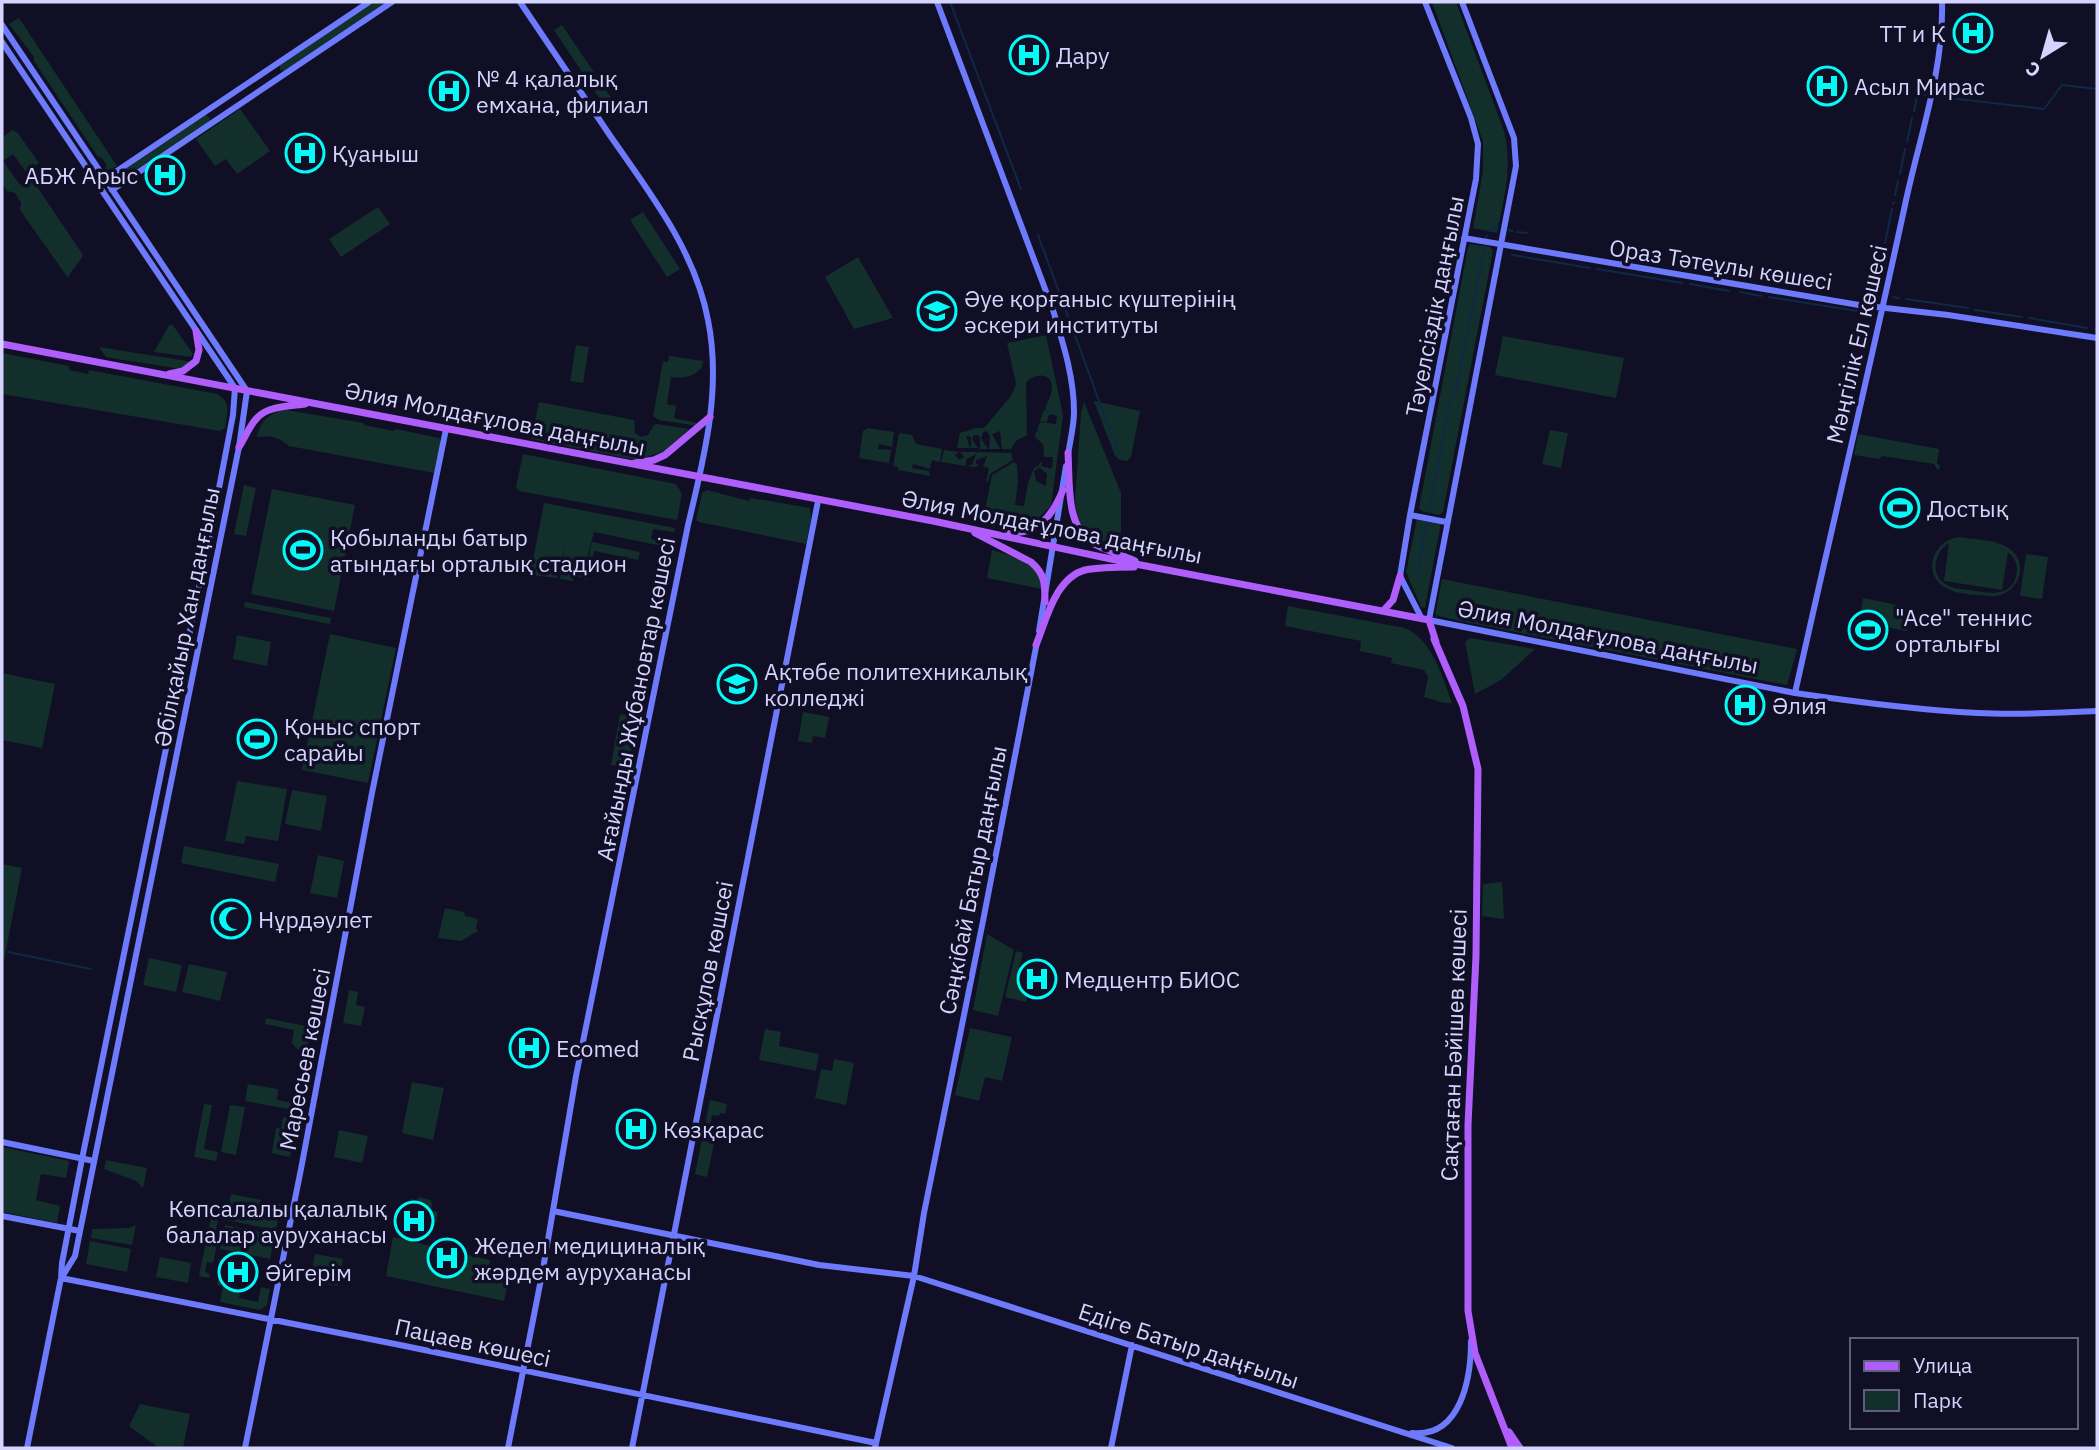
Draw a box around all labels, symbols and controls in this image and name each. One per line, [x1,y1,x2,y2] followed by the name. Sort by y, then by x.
[1952,12,1994,54] hospital icon: ТТ и К
[1880,18,1946,48] place label: ТТ и К
[2008,21,2078,91] north arrow
[1008,34,1050,76] hospital icon: Дару
[1056,40,1110,70] place label: Дару
[2021,56,2045,83] text: С
[476,63,649,119] place label: № 4 қалалық емхана, филиал
[1806,65,1848,107] hospital icon: Асыл Мирас
[428,70,470,112] hospital icon: № 4 қалалық емхана, филиал
[1854,71,1985,101] place label: Асыл Мирас
[284,132,326,174] hospital icon: Қуаныш
[332,138,419,168] place label: Қуаныш
[144,154,186,196] hospital icon: АБЖ Арыс
[25,160,138,190] place label: АБЖ Арыс
[1398,193,1470,419] street label: Тәуелсіздік даңғылы
[1607,232,1835,296] street label: Ораз Тәтеұлы көшесі
[1819,242,1893,446] street label: Мәңгілік Ел көшесі
[964,283,1236,339] place label: Әуе қорғаныс күштерінің әскери институты
[916,290,958,332] school or university icon: Әуе қорғаныс күштерінің әскери институты
[342,374,648,462] street label: Әлия Молдағұлова даңғылы
[899,482,1205,570] street label: Әлия Молдағұлова даңғылы
[146,485,226,749] street label: Әбілқайыр Хан даңғылы
[1879,487,1921,529] sports icon: Достық
[1927,493,2009,523] place label: Достық
[330,522,627,578] place label: Қобыланды батыр атындағы орталық стадион
[282,529,324,571] sports icon: Қобыланды батыр атындағы орталық стадион
[589,535,681,863] street label: Ағайынды Жұбановтар көшесі
[1455,592,1761,680] street label: Әлия Молдағұлова даңғылы
[1895,602,2032,658] place label: "Ace" теннис орталығы
[1847,609,1889,651] sports icon: "Ace" теннис орталығы
[764,656,1028,712] place label: Ақтөбе политехникалық колледжі
[716,663,758,705] school or university icon: Ақтөбе политехникалық колледжі
[1724,684,1766,726] hospital icon: Әлия
[1772,690,1827,720] place label: Әлия
[284,711,421,767] place label: Қоныс спорт сарайы
[236,718,278,760] sports icon: Қоныс спорт сарайы
[931,743,1013,1017] street label: Сәңкібай Батыр даңғылы
[675,878,739,1064] street label: Рысқұлов көшсеі
[210,898,252,940] mosque icon: Нұрдәулет
[258,904,373,934] place label: Нұрдәулет
[1433,908,1473,1182] street label: Сақтаған Бәйішев көшесі
[1016,958,1058,1000] hospital icon: Медцентр БИОС
[1064,964,1240,994] place label: Медцентр БИОС
[272,965,336,1153] street label: Маресьев көшесі
[508,1027,550,1069] hospital icon: Ecomed
[556,1033,640,1063] place label: Ecomed
[615,1108,657,1150] hospital icon: Көзқарас
[663,1114,764,1144] place label: Көзқарас
[166,1193,387,1249] place label: Көпсалалы қалалық балалар ауруханасы
[393,1200,435,1242] hospital icon: Көпсалалы қалалық балалар ауруханасы
[474,1230,705,1286] place label: Жедел медициналық жәрдем ауруханасы
[426,1237,468,1279] hospital icon: Жедел медициналық жәрдем ауруханасы
[217,1251,259,1293] hospital icon: Әйгерім
[265,1257,352,1287] place label: Әйгерім
[1075,1295,1303,1395] street label: Едіге Батыр даңғылы
[392,1311,554,1373] street label: Пацаев көшесі
[1850,1338,2078,1429] legend
[1913,1351,1972,1379] text: Улица
[1913,1386,1963,1414] text: Парк

